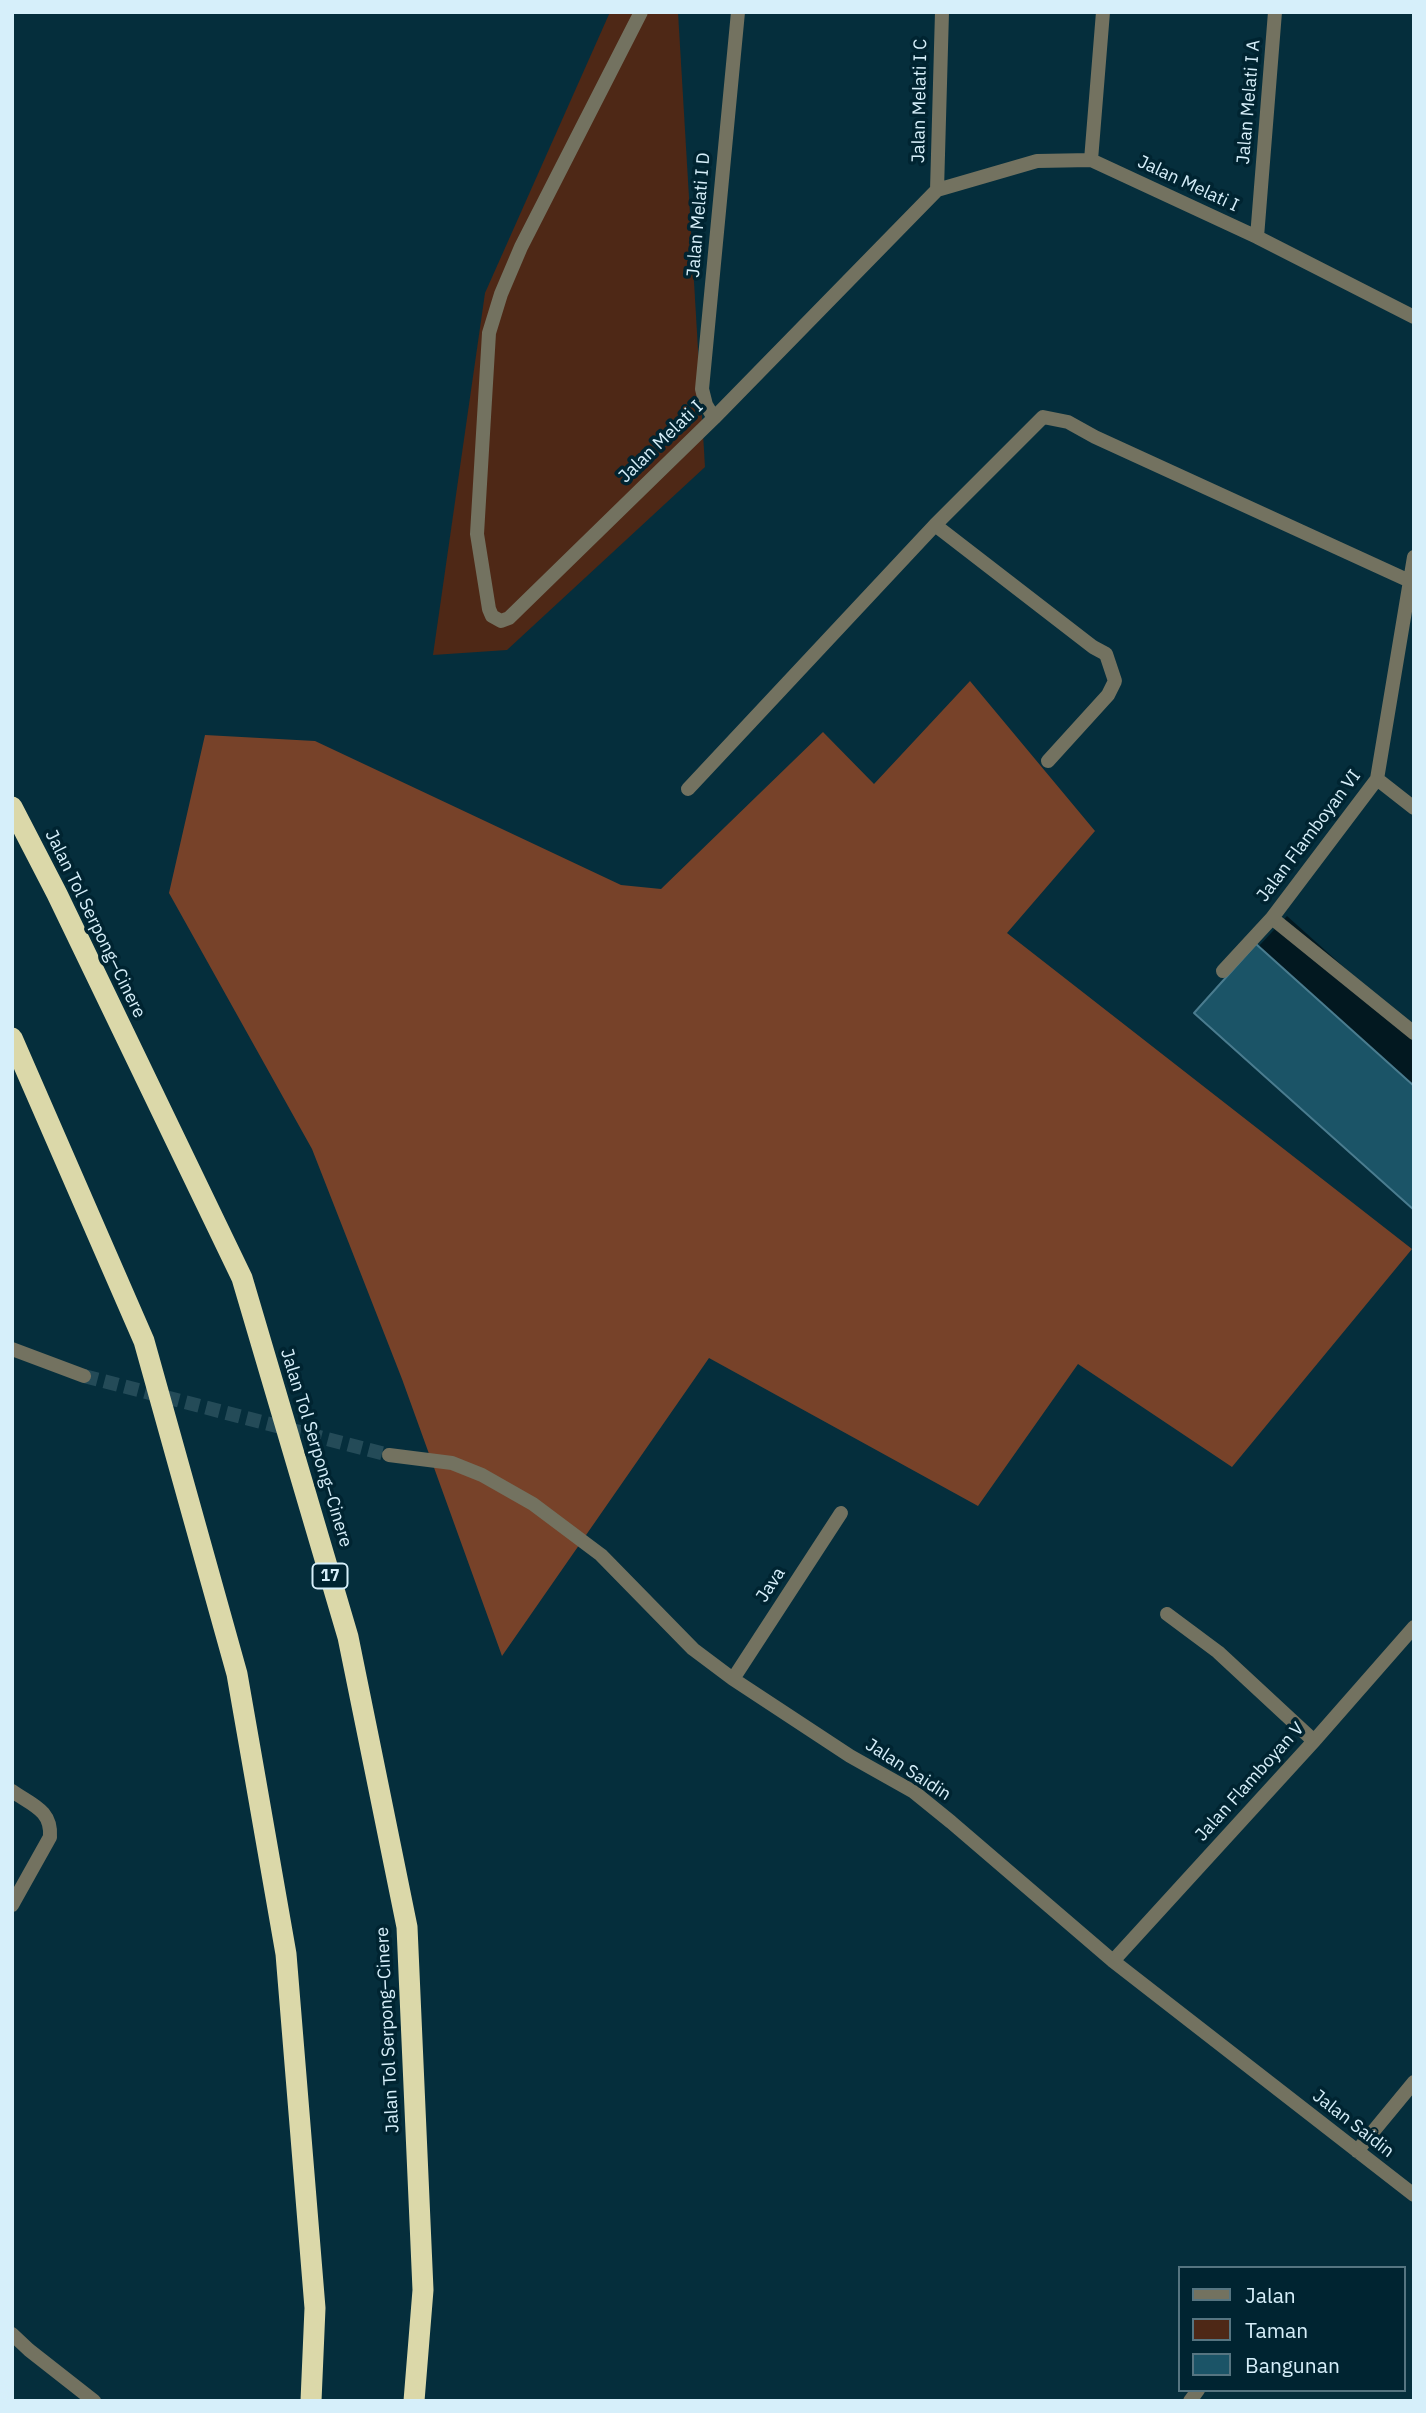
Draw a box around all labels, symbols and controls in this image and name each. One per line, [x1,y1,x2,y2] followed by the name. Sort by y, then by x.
[908,39,932,163] street label: Jalan Melati I C
[1233,39,1265,165] street label: Jalan Melati I A
[1134,151,1242,217] street label: Jalan Melati I
[683,152,715,278] street label: Jalan Melati I D
[614,396,708,488] street label: Jalan Melati I
[1252,766,1366,906] street label: Jalan Flamboyan VI
[40,827,150,1021] street label: Jalan Tol Serpong–Cinere
[276,1346,356,1550] street label: Jalan Tol Serpong–Cinere
[312,1564,348,1588] road number: 17
[752,1564,790,1606] street label: Java
[1191,1718,1309,1846] street label: Jalan Flamboyan V
[861,1734,955,1806] street label: Jalan Saidin
[372,1926,404,2134] street label: Jalan Tol Serpong–Cinere
[1308,2085,1398,2163] street label: Jalan Saidin
[1178,2266,1405,2392] legend
[1245,2281,1296,2309] text: Jalan
[1245,2316,1308,2344] text: Taman
[1245,2351,1340,2379] text: Bangunan

